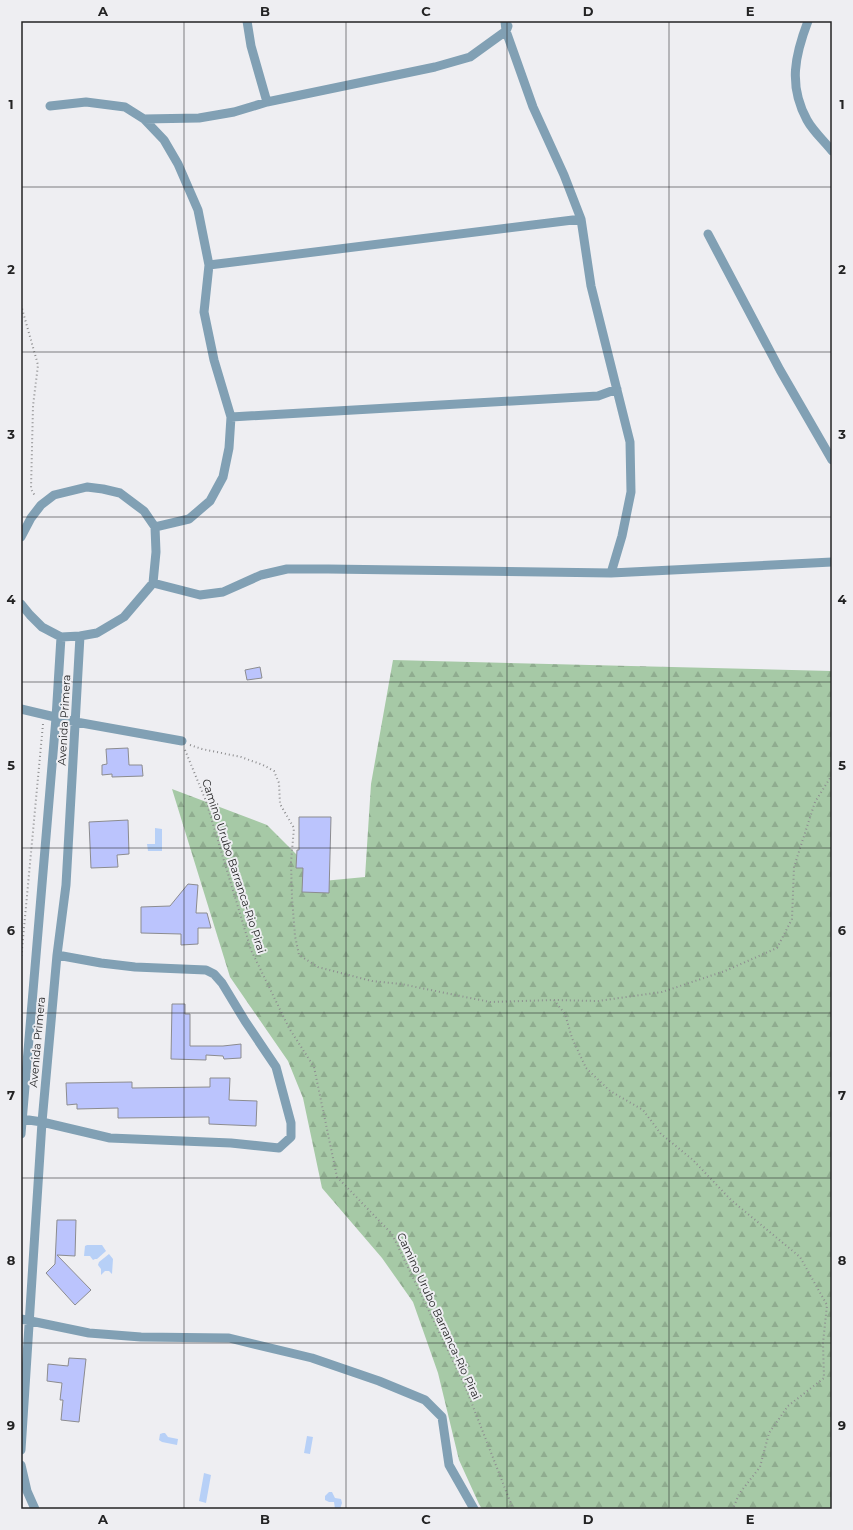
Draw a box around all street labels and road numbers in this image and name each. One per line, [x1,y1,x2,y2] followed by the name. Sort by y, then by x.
[55,674,73,766] street label: Avenida Primera
[199,777,269,955] street label: Camino Urubo Barranca-Rio Pirai
[26,996,48,1088] street label: Avenida Primera
[394,1230,484,1402] street label: Camino Urubo Barranca-Rio Pirai

